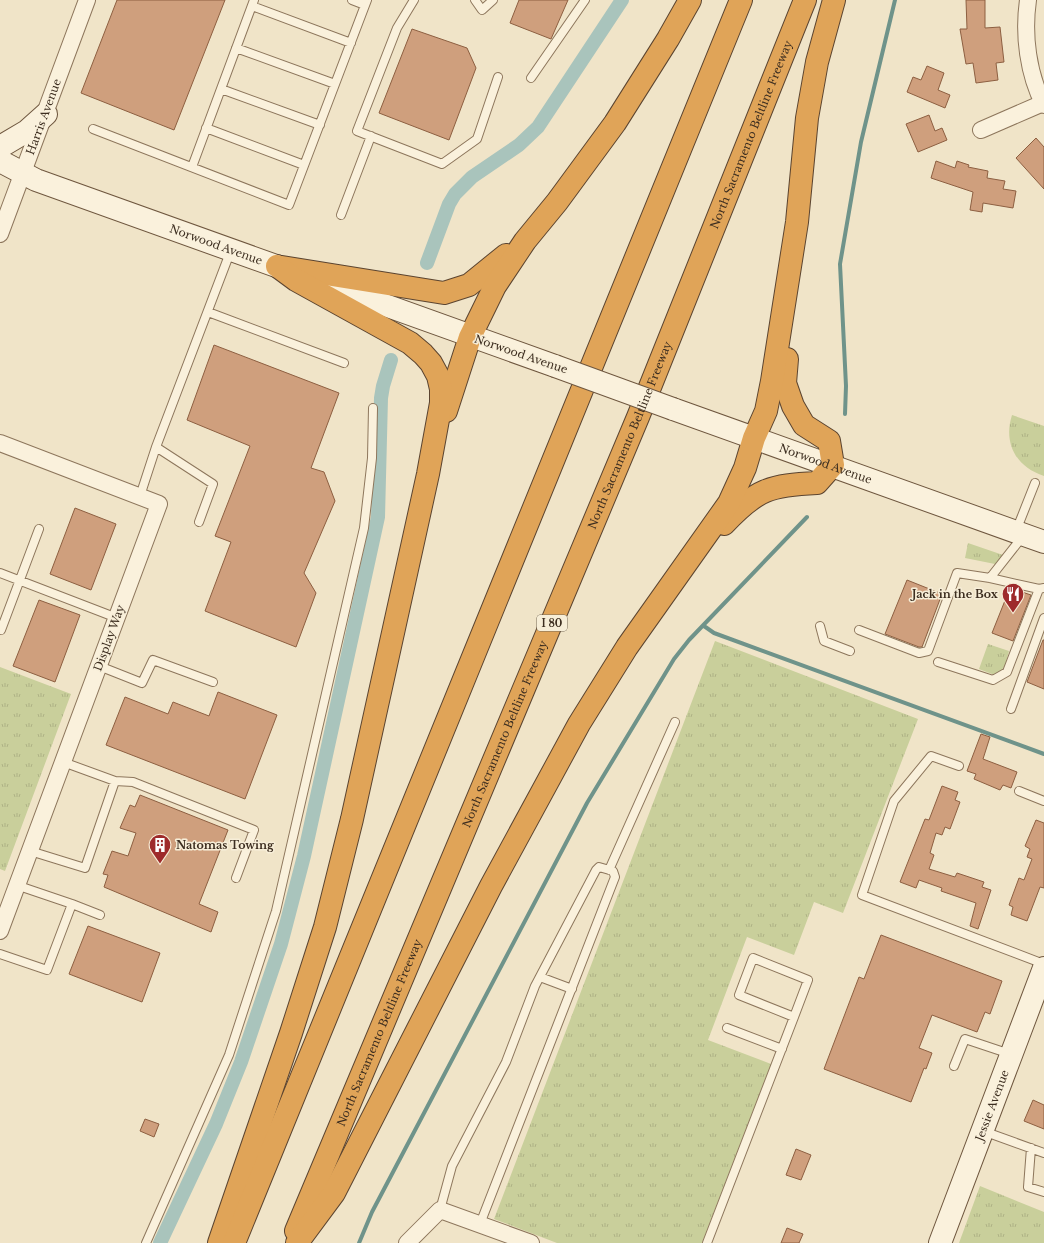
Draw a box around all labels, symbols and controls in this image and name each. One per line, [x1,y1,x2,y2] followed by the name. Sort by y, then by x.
[707,38,795,231] street label: North Sacramento Beltline Freeway
[23,77,64,157] street label: Harris Avenue
[168,221,264,268] street label: Norwood Avenue
[473,331,569,377] street label: Norwood Avenue
[585,339,675,531] street label: North Sacramento Beltline Freeway
[777,441,874,487] street label: Norwood Avenue
[1000,581,1026,614] restaurant icon: Jack in the Box
[910,587,999,601] place label: Jack in the Box
[91,603,127,673] street label: Display Way
[537,615,567,631] road number: I 80
[459,638,550,830] street label: North Sacramento Beltline Freeway
[147,832,173,865] building icon: Natomas Towing
[176,838,274,852] place label: Natomas Towing
[334,937,425,1128] street label: North Sacramento Beltline Freeway
[971,1068,1012,1145] street label: Jessie Avenue

